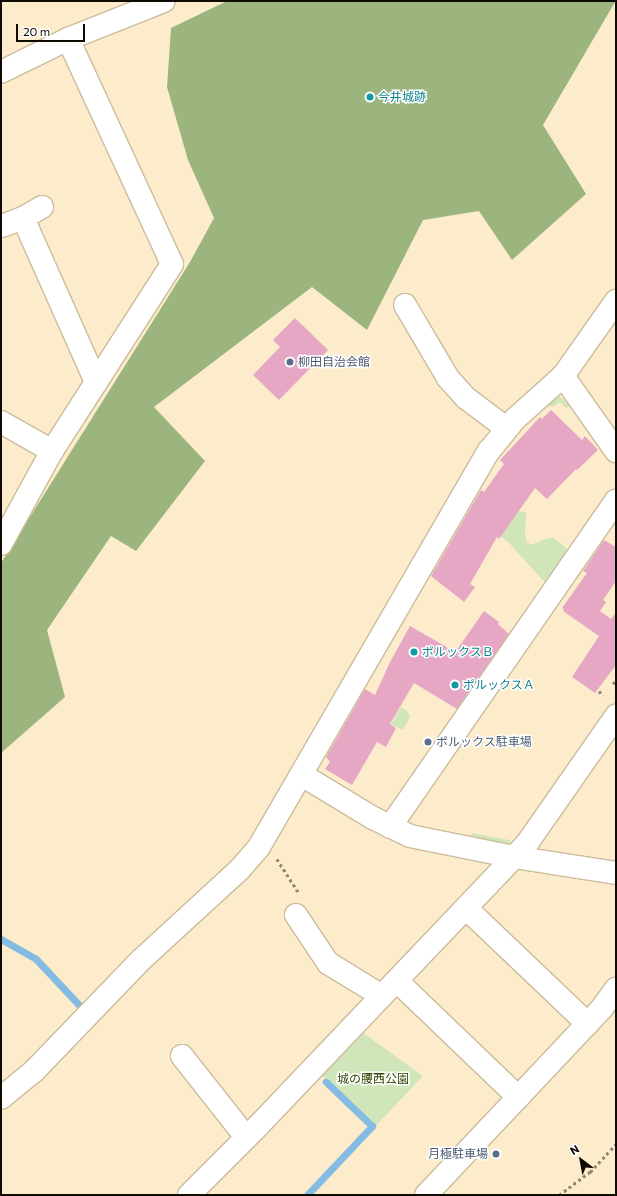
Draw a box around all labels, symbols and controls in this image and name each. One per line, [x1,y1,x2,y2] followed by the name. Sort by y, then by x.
[18,16,87,42] scale bar
[23,24,50,38] text: 20 m
[378,90,426,104] place label: 今井城跡
[365,92,375,102] marker: 今井城跡
[298,355,370,369] place label: 柳田自治会館
[285,357,295,367] marker: 柳田自治会館
[422,645,494,659] place label: ポルックスＢ
[409,647,419,657] marker: ポルックスＢ
[463,678,535,692] place label: ポルックスＡ
[450,680,460,690] marker: ポルックスＡ
[436,735,532,749] place label: ポルックス駐車場
[423,737,433,747] marker: ポルックス駐車場
[337,1072,409,1086] park label: 城の腰西公園
[561,1140,601,1180] north arrow
[567,1142,581,1157] text: N
[428,1147,488,1161] place label: 月極駐車場
[491,1149,501,1159] marker: 月極駐車場

